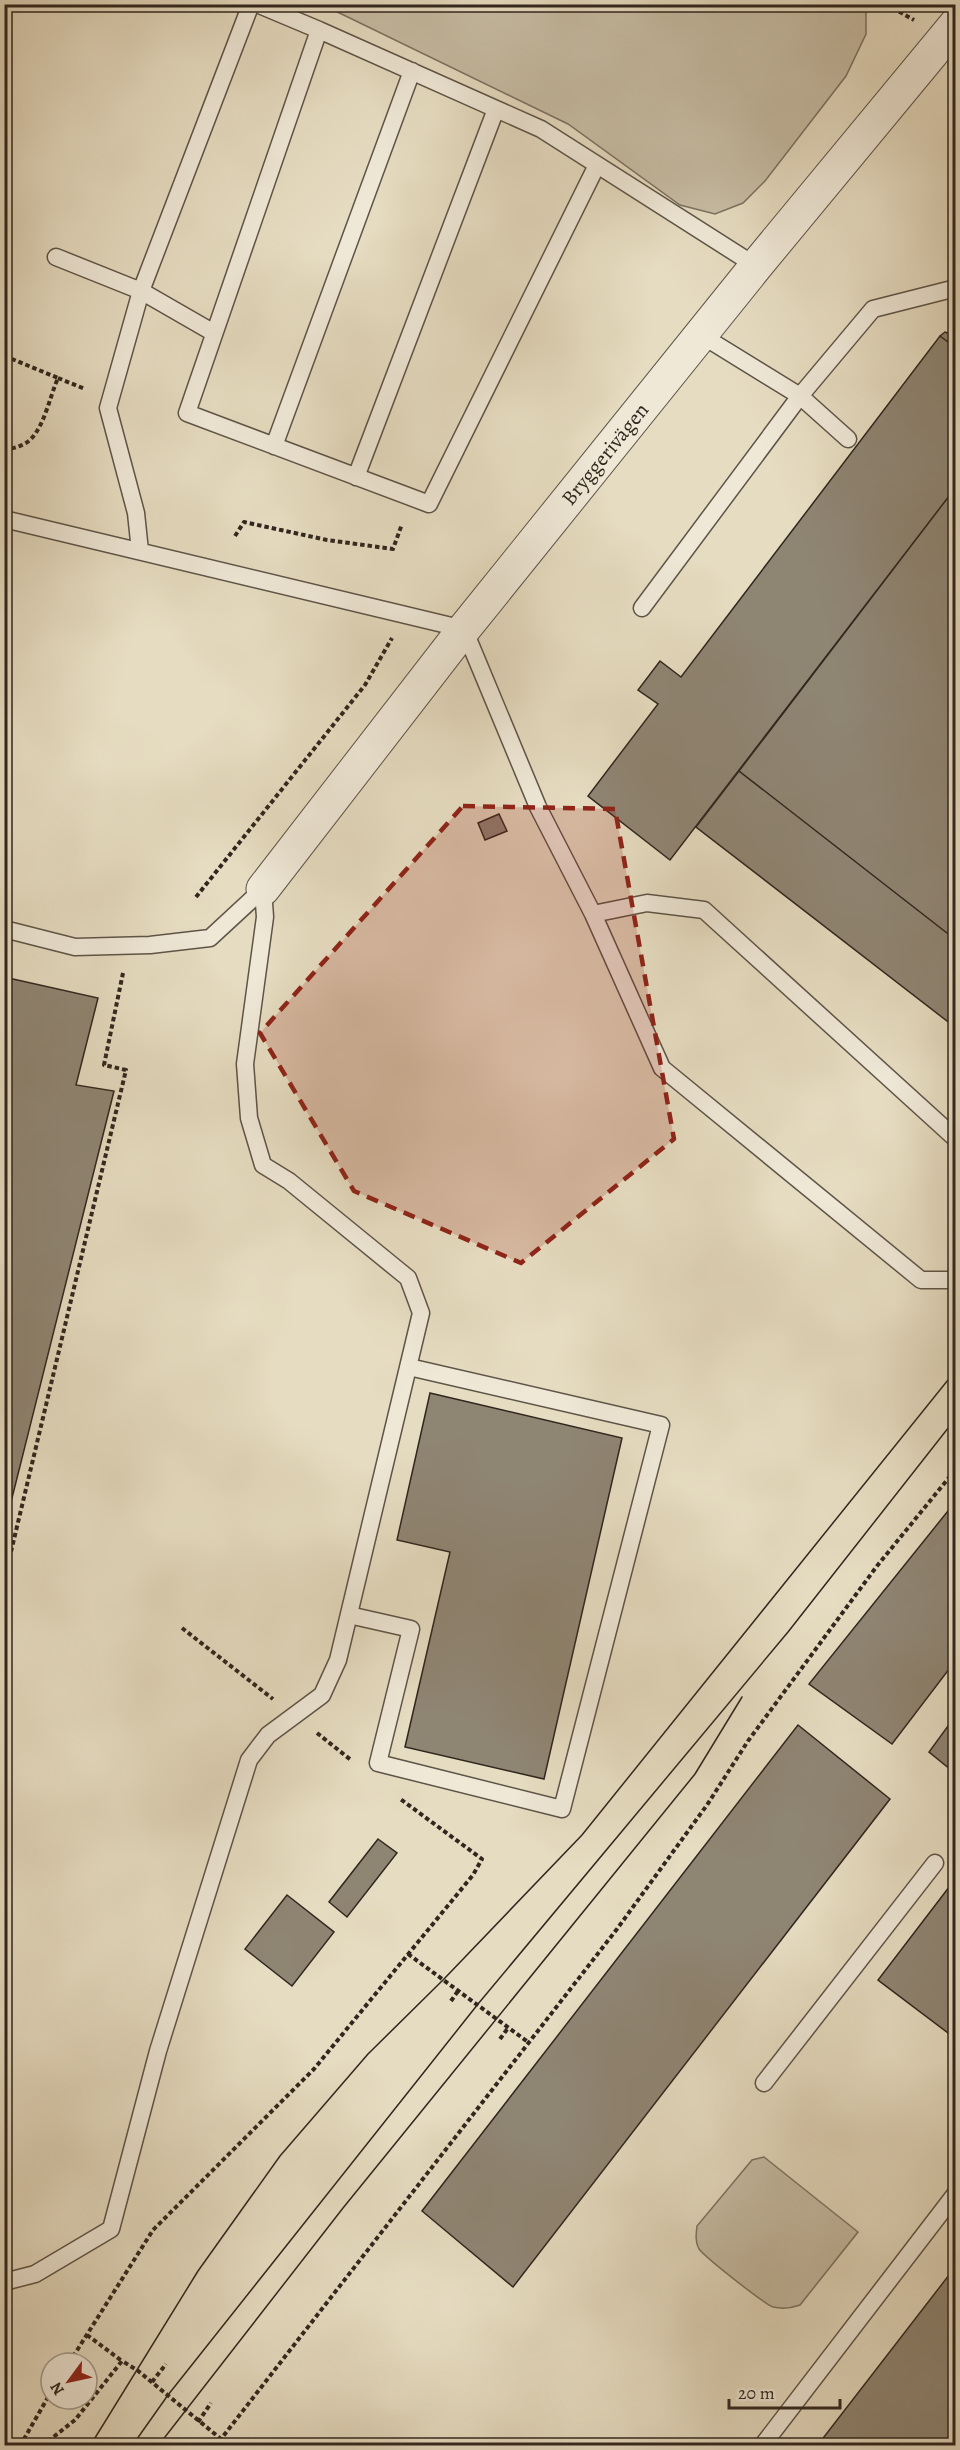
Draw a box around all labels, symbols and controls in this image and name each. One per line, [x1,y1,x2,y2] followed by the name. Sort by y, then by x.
[555,397,655,511] street label: Bryggerivägen
[39,2351,99,2411] north arrow
[729,2372,840,2410] scale bar
[45,2377,70,2400] text: N
[738,2381,775,2405] text: 20 m

